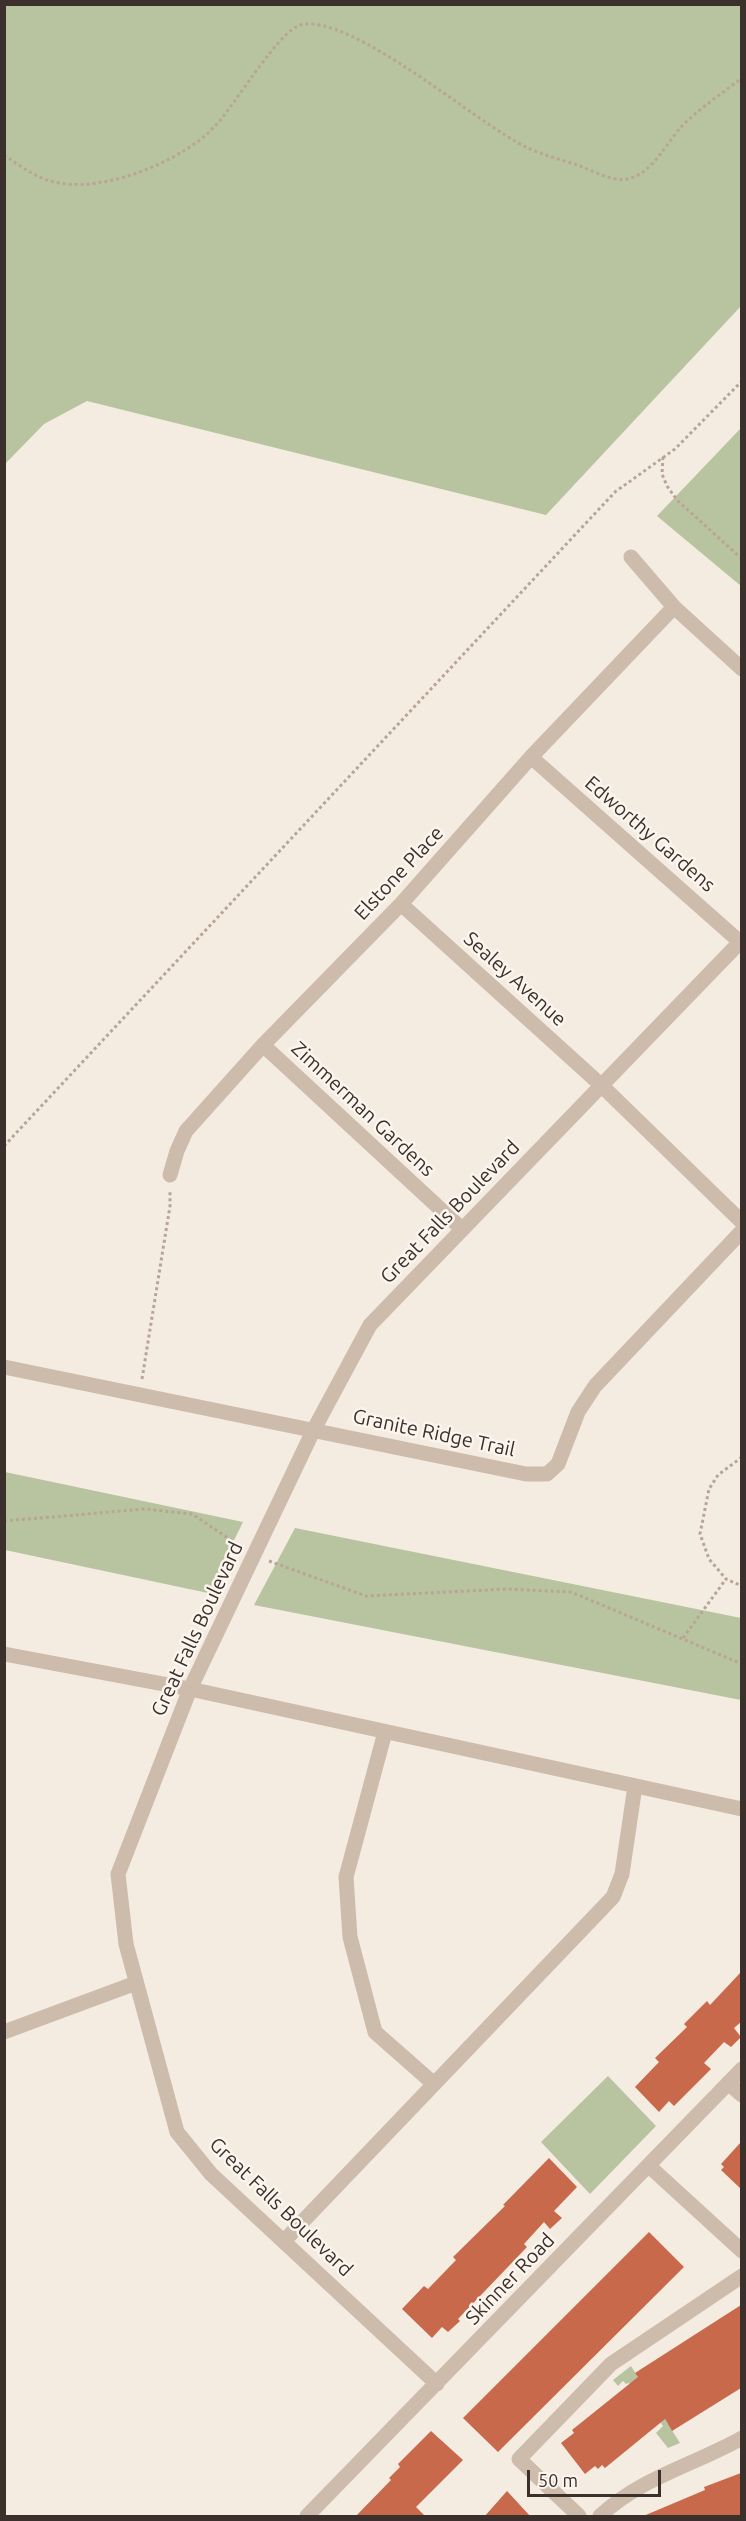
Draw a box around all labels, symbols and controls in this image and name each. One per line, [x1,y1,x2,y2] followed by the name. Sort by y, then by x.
[580,771,720,897] street label: Edworthy Gardens
[349,821,449,925] street label: Elstone Place
[459,927,571,1031] street label: Sealey Avenue
[286,1036,440,1182] street label: Zimmerman Gardens
[375,1135,525,1289] street label: Great Falls Boulevard
[351,1404,517,1462] street label: Granite Ridge Trail
[146,1538,248,1720] street label: Great Falls Boulevard
[204,2132,358,2282] street label: Great Falls Boulevard
[461,2228,559,2330] street label: Skinner Road
[530,2458,664,2496] scale bar
[538,2470,578,2490] text: 50 m

